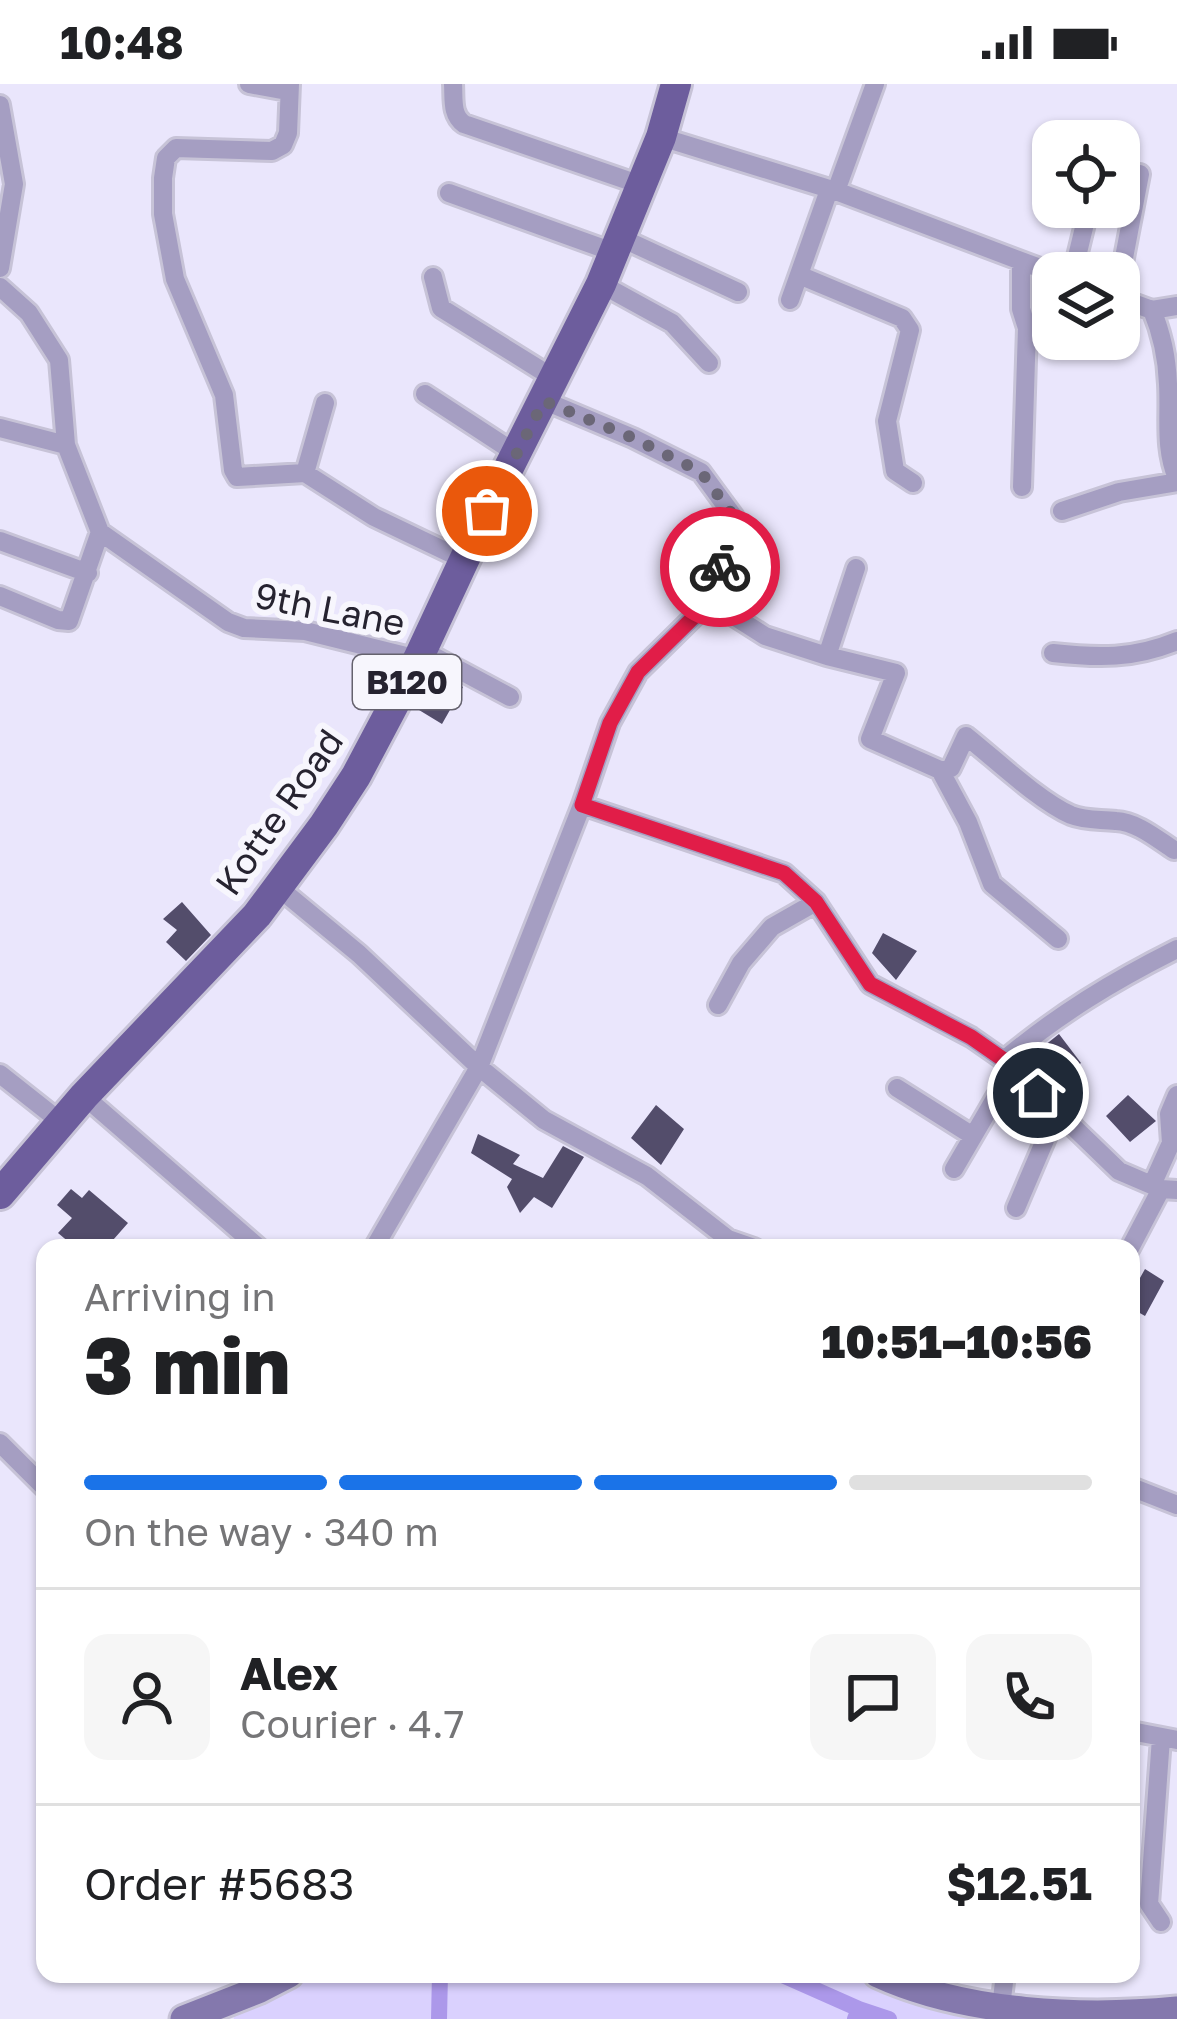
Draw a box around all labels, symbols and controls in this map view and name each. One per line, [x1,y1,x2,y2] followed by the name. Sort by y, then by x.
[60,15,184,69] text: 10:48
[1032,120,1140,360] map controls
[1032,120,1140,228] button: locate
[1032,252,1140,360] button: layers
[436,460,538,562] pin
[454,478,520,544] icon: bag
[660,507,780,627] courier
[687,534,753,600] icon: bike
[252,573,409,644] street label: 9th Lane
[353,655,461,709] road number: B120
[206,721,351,903] street label: Kotte Road
[987,1042,1089,1144] pin
[1005,1060,1071,1126] icon: home
[84,1273,275,1320] text: Arriving in
[822,1314,1092,1368] text: 10:51–10:56
[84,1318,290,1411] text: 3 min
[84,1508,439,1555] text: On the way · 340 m
[84,1634,210,1760] button: person
[810,1634,936,1760] button: chat
[966,1634,1092,1760] button: phone
[240,1646,338,1700] text: Alex
[240,1700,464,1747] text: Courier · 4.7
[84,1856,355,1910] text: Order #5683
[946,1856,1092,1910] text: $12.51

